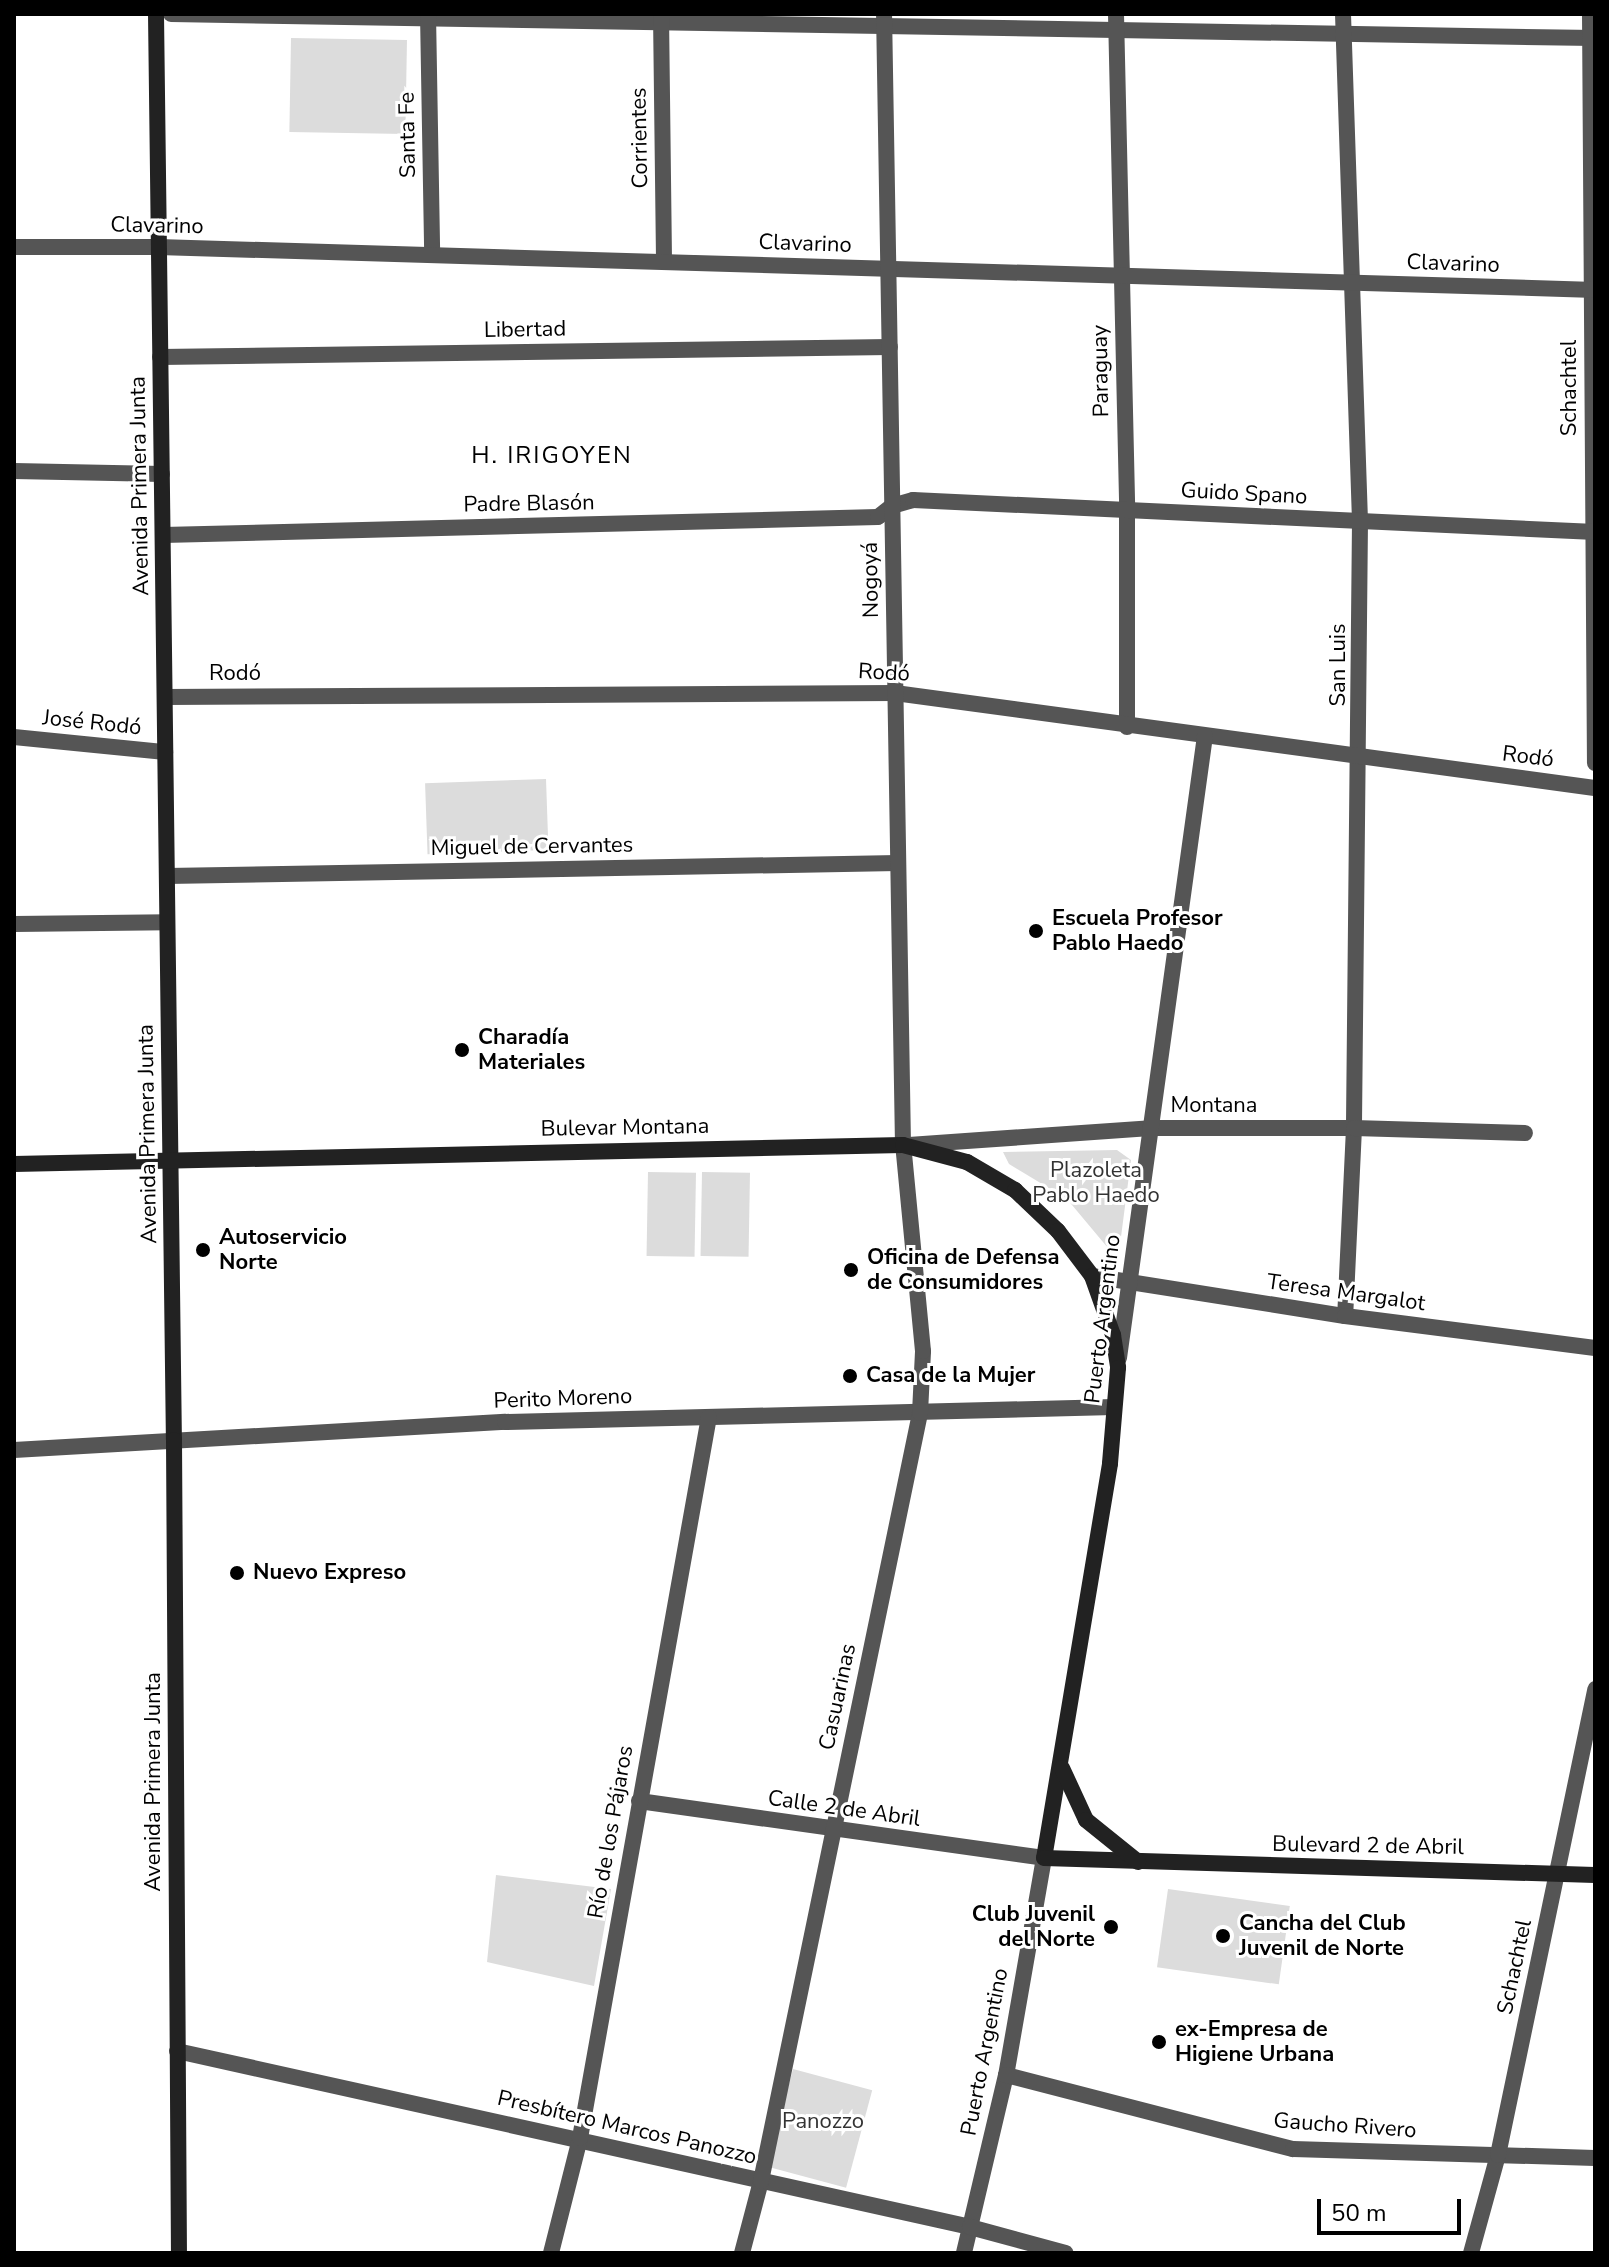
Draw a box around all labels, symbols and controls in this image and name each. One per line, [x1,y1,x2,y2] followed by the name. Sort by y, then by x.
[626,87,654,189] street label: Corrientes
[394,92,422,178] street label: Santa Fe
[110,212,204,240] street label: Clavarino
[758,229,852,259] street label: Clavarino
[1406,249,1500,279] street label: Clavarino
[484,316,566,344] street label: Libertad
[1087,324,1115,418] street label: Paraguay
[1557,340,1583,436] street label: Schachtel
[125,376,155,596] street label: Avenida Primera Junta
[471,442,633,470] district label: H. IRIGOYEN
[1180,477,1308,511] street label: Guido Spano
[463,490,595,518] street label: Padre Blasón
[857,542,885,618] street label: Nogoyá
[1326,623,1352,707] street label: San Luis
[857,658,911,688] street label: Rodó
[209,661,261,687] street label: Rodó
[41,705,143,741] street label: José Rodó
[1501,741,1555,773] street label: Rodó
[430,832,634,862] street label: Miguel de Cervantes
[1052,905,1223,956] place label: Escuela Profesor Pablo Haedo
[1027,922,1045,940] marker: Escuela Profesor Pablo Haedo
[133,1024,163,1244] street label: Avenida Primera Junta
[478,1024,585,1076] place label: Charadía Materiales
[453,1041,471,1059] marker: Charadía Materiales
[1170,1093,1258,1119] street label: Montana
[541,1113,709,1143] street label: Bulevar Montana
[1032,1157,1160,1208] park label: Plazoleta Pablo Haedo
[219,1224,347,1276] place label: Autoservicio Norte
[1080,1233,1126,1405] street label: Puerto Argentino
[194,1241,212,1259] marker: Autoservicio Norte
[867,1244,1060,1296] place label: Oficina de Defensa de Consumidores
[842,1261,860,1279] marker: Oficina de Defensa de Consumidores
[1265,1269,1427,1317] street label: Teresa Margalot
[866,1363,1035,1389] place label: Casa de la Mujer
[841,1367,859,1385] marker: Casa de la Mujer
[493,1383,633,1415] street label: Perito Moreno
[253,1560,406,1586] place label: Nuevo Expreso
[228,1564,246,1582] marker: Nuevo Expreso
[814,1641,862,1753] street label: Casuarinas
[141,1672,167,1892] street label: Avenida Primera Junta
[583,1743,639,1921] street label: Río de los Pájaros
[766,1785,922,1833] street label: Calle 2 de Abril
[1272,1831,1464,1861] street label: Bulevard 2 de Abril
[972,1901,1095,1952] place label: Club Juvenil del Norte
[1239,1910,1406,1962] place label: Cancha del Club Juvenil de Norte
[1492,1917,1538,2017] street label: Schachtel
[1102,1918,1120,1936] marker: Club Juvenil del Norte
[1214,1927,1232,1945] marker: Cancha del Club Juvenil de Norte
[956,1966,1014,2138] street label: Puerto Argentino
[1175,2016,1334,2068] place label: ex-Empresa de Higiene Urbana
[1150,2033,1168,2051] marker: ex-Empresa de Higiene Urbana
[495,2085,759,2171] street label: Presbítero Marcos Panozzo
[1273,2108,1417,2144] street label: Gaucho Rivero
[782,2109,864,2135] park label: Panozzo
[1321,2183,1465,2233] scale bar
[1331,2197,1387,2229] text: 50 m

